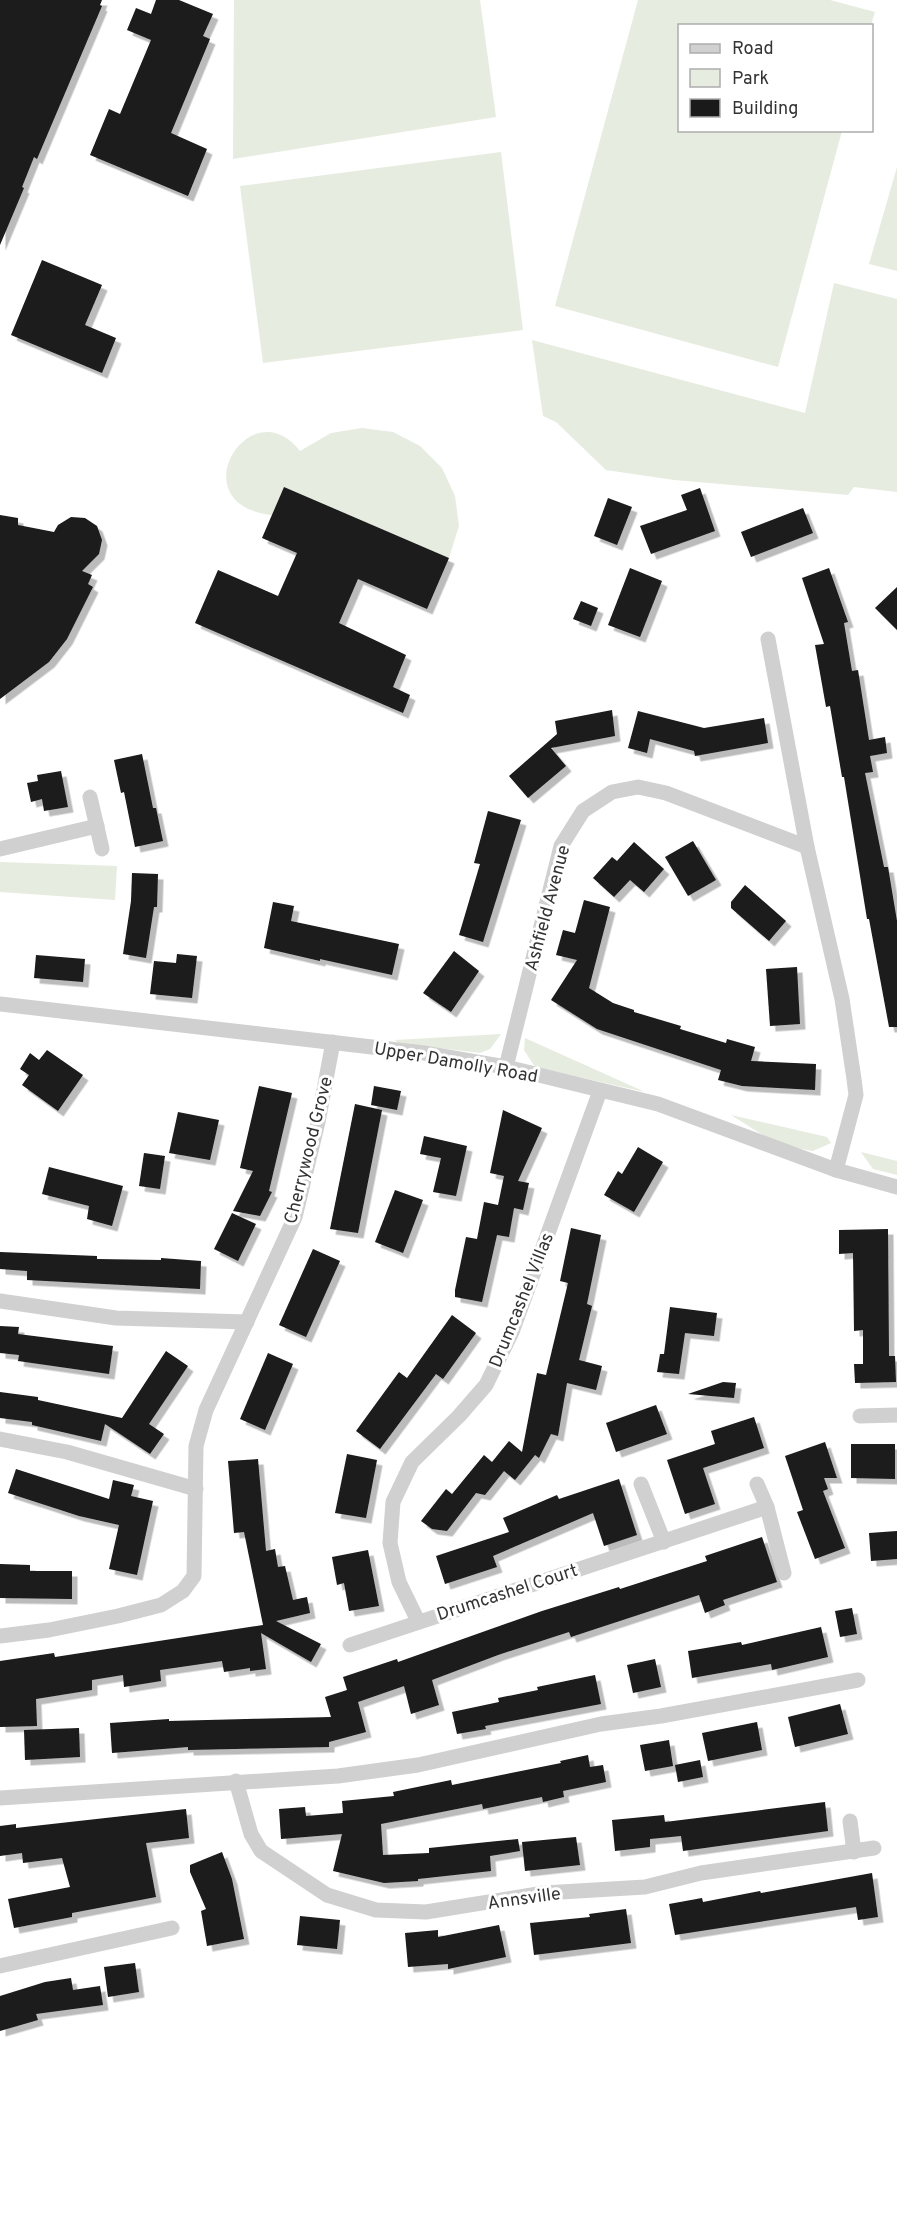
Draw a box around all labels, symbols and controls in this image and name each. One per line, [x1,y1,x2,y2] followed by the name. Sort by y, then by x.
[678,24,873,132] legend
[732,38,774,61] text: Road
[732,68,769,91] text: Park
[732,98,798,121] text: Building
[521,843,576,974] street label: Ashfield Avenue
[372,1038,540,1089] street label: Upper Damolly Road
[280,1074,339,1226] street label: Cherrywood Grove
[485,1230,560,1371] street label: Drumcashel Villas
[434,1560,581,1627] street label: Drumcashel Court
[486,1883,562,1916] street label: Annsville

